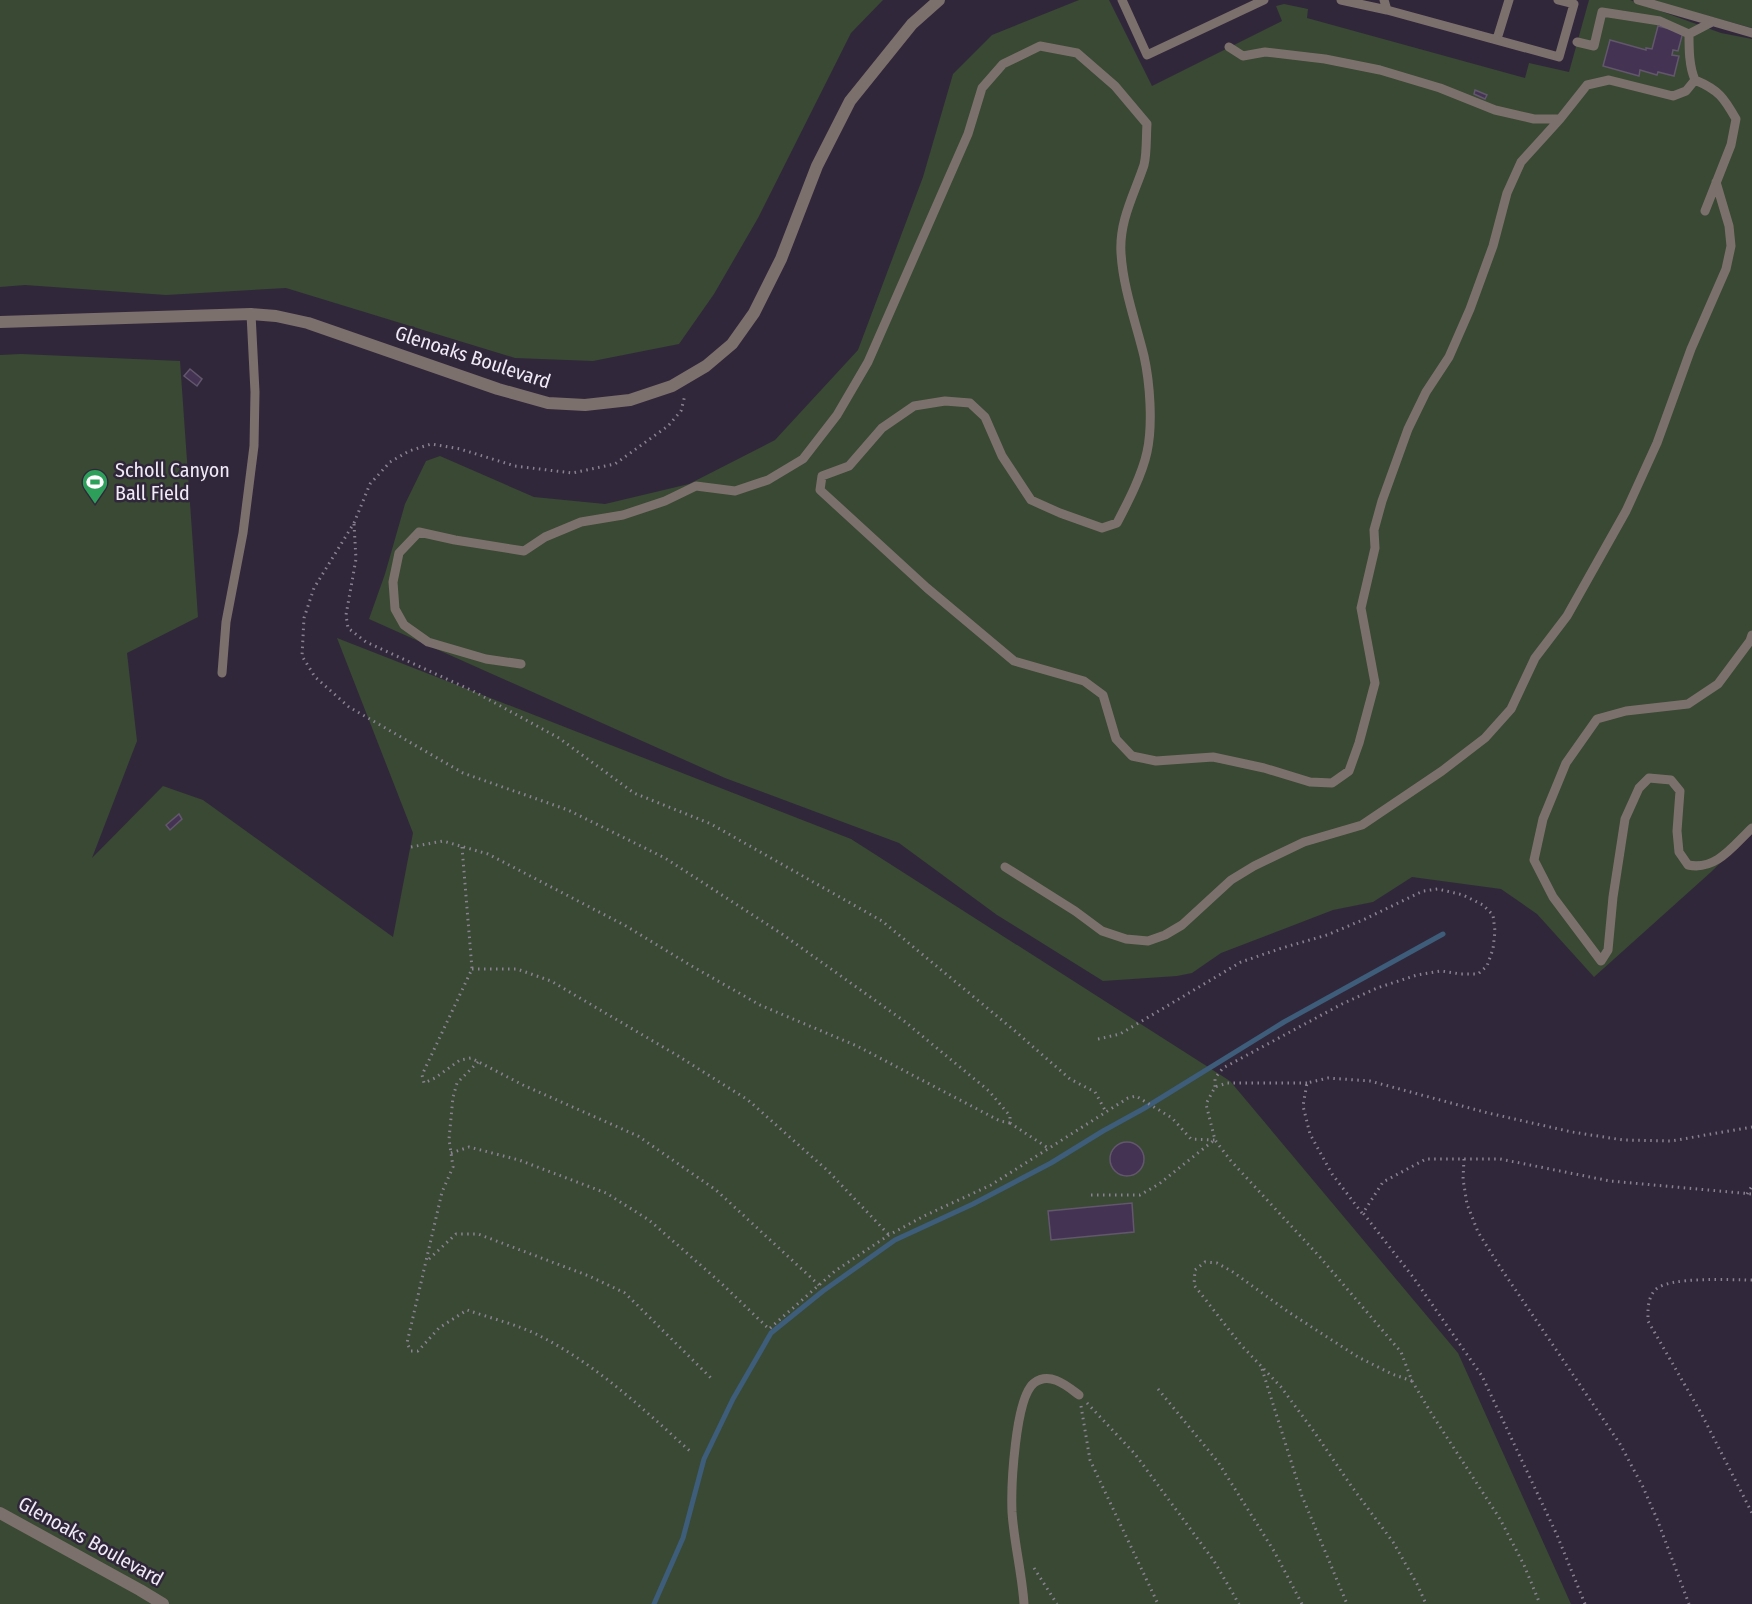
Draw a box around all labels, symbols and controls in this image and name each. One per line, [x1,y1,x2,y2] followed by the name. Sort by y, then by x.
[392,321,554,393] street label: Glenoaks Boulevard
[115,458,230,505] place label: Scholl Canyon Ball Field
[80,467,110,505] sports icon: Scholl Canyon Ball Field
[14,1491,168,1591] street label: Glenoaks Boulevard

